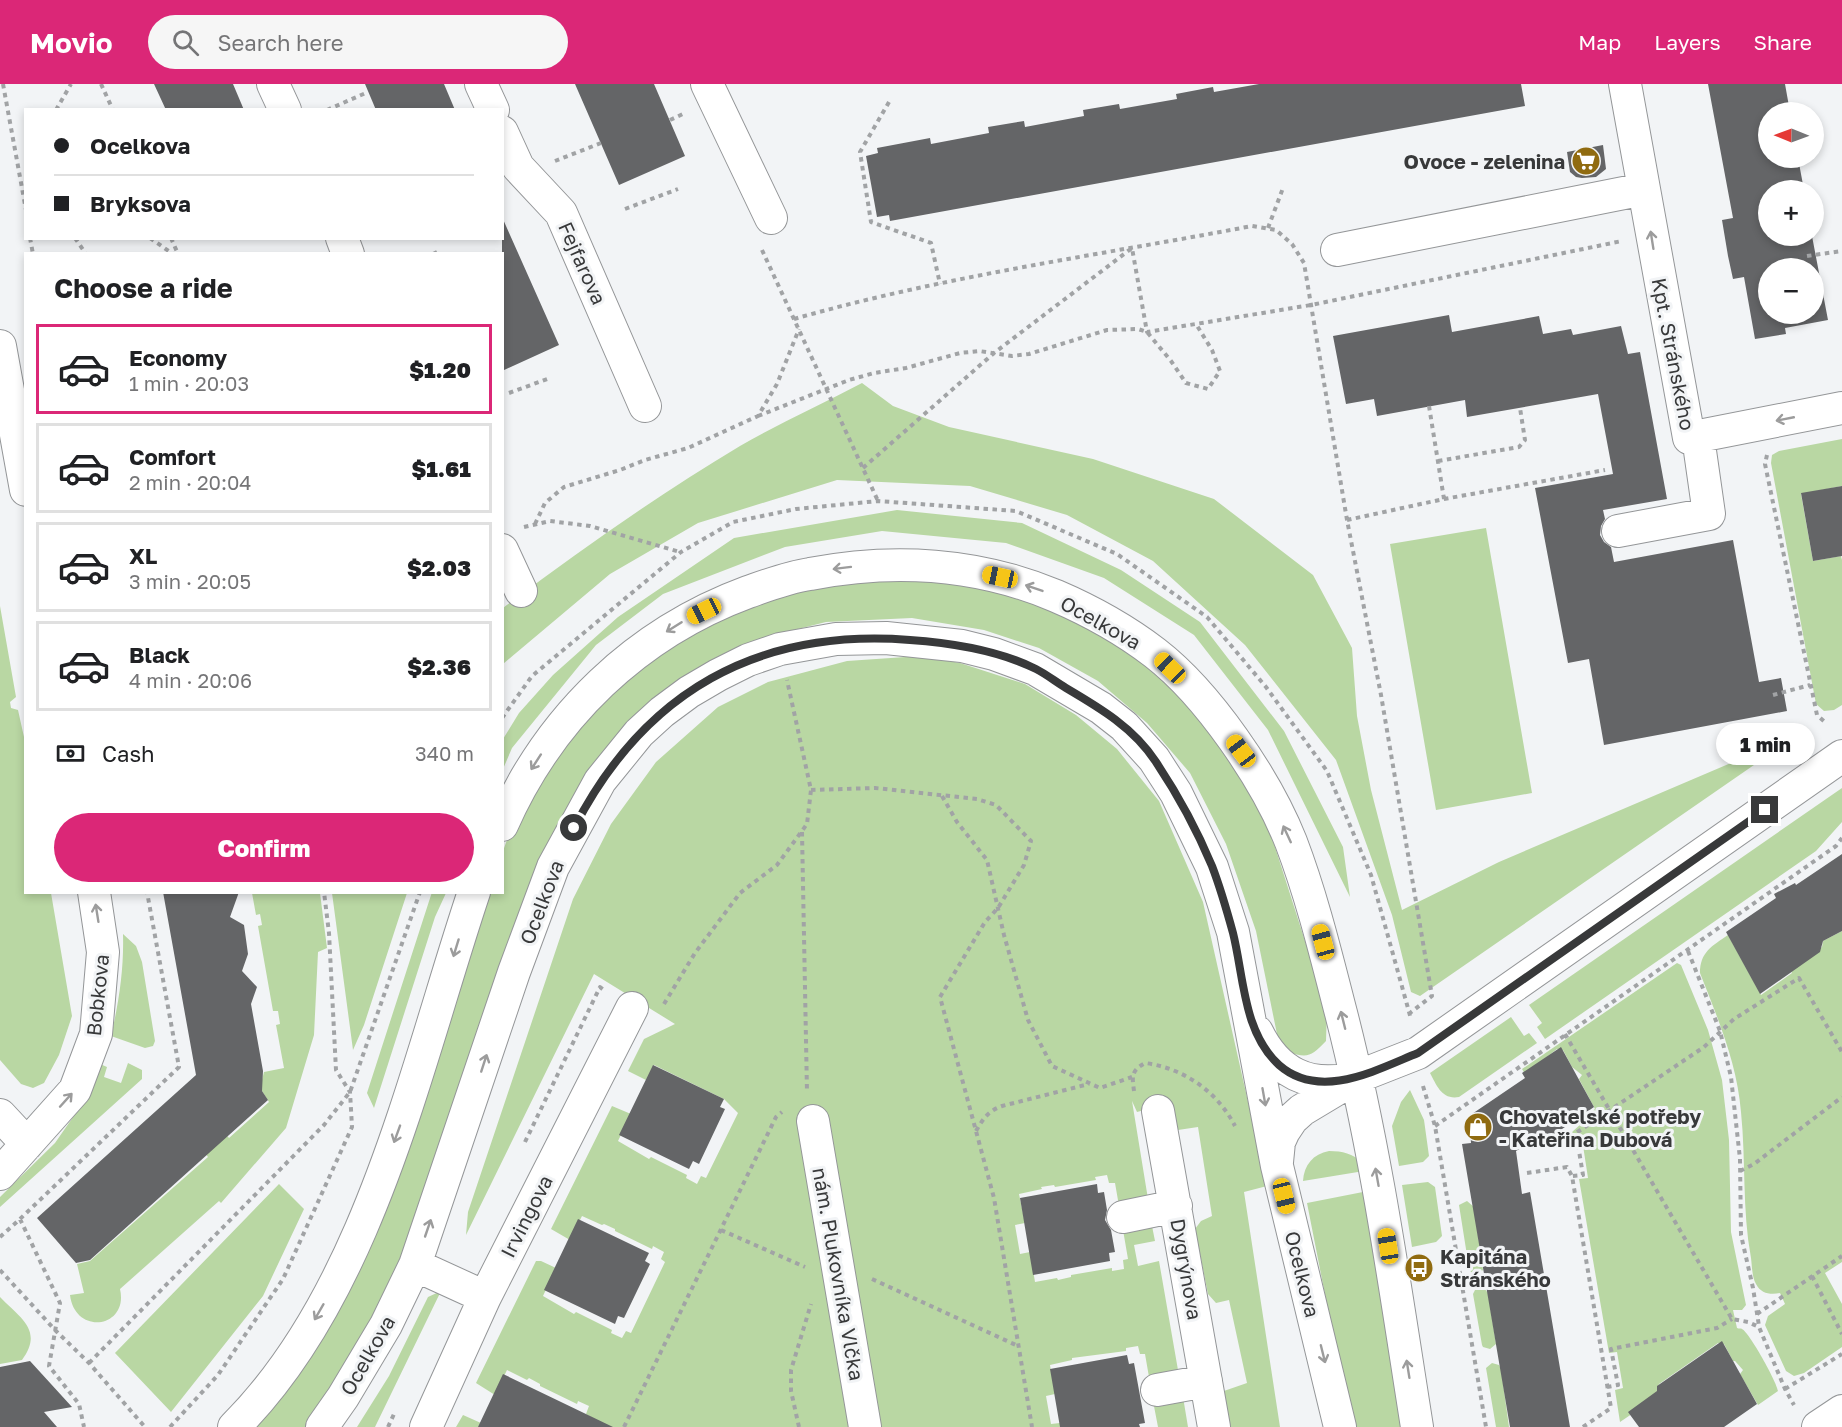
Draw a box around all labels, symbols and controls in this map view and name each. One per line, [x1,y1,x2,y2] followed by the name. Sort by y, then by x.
[148,15,568,69] search box
[30,26,112,59] text: Movio
[169,26,202,59] icon: search
[217,29,344,56] text: Search here
[1578,29,1621,55] text: Map
[1654,29,1721,55] text: Layers
[1754,29,1812,55] text: Share
[1758,102,1824,168] north arrow
[1758,102,1824,324] map controls
[90,132,190,159] text: Ocelkova
[1570,145,1602,177] supermarket icon: Ovoce - zelenina
[1404,149,1565,173] place label: Ovoce - zelenina
[1758,180,1824,246] button: +
[90,190,191,217] text: Bryksova
[554,218,612,308] street label: Fejfarova
[1647,230,1658,250] one-way arrow
[1758,258,1824,324] button: −
[54,272,233,304] text: Choose a ride
[1647,276,1701,432] street label: Kpt. Stránského
[57,342,111,396] icon: car
[129,344,227,371] text: Economy
[409,356,471,383] text: $1.20
[129,371,249,395] text: 1 min · 20:03
[1775,414,1795,425] one-way arrow
[57,441,111,495] icon: car
[129,443,216,470] text: Comfort
[411,455,471,482] text: $1.61
[129,470,252,494] text: 2 min · 20:04
[57,540,111,594] icon: car
[129,542,157,569] text: XL
[407,554,471,581] text: $2.03
[833,563,853,574] one-way arrow
[981,564,1019,590] car
[129,569,251,593] text: 3 min · 20:05
[1025,581,1044,592] one-way arrow
[1057,590,1145,654] street label: Ocelkova
[684,595,724,627] car
[666,621,683,633] one-way arrow
[57,639,111,693] icon: car
[129,641,190,668] text: Black
[1151,649,1189,687] car
[407,653,471,680] text: $2.36
[129,668,252,692] text: 4 min · 20:06
[1716,723,1814,765] callout: 1 min
[1223,731,1259,771] car
[1740,732,1791,756] text: 1 min
[54,737,87,770] icon: cash
[102,740,155,767] text: Cash
[415,741,474,765] text: 340 m
[530,753,542,770] one-way arrow
[1751,796,1778,823] route end
[54,813,474,882] button: Confirm
[560,814,587,841] route start
[1280,825,1292,843] one-way arrow
[514,857,568,947] street label: Ocelkova
[92,904,103,924] one-way arrow
[1310,922,1336,962] car
[450,938,461,957] one-way arrow
[81,953,113,1037] street label: Bobkova
[1337,1011,1348,1030] one-way arrow
[480,1054,491,1073] one-way arrow
[1259,1087,1270,1107] one-way arrow
[59,1093,73,1108] one-way arrow
[1499,1104,1701,1151] place label: Chovatelské potřeby - Kateřina Dubová
[1462,1111,1494,1143] shop icon: Chovatelské potřeby - Kateřina Dubová
[390,1124,401,1143] one-way arrow
[808,1166,870,1382] street label: nám. Plukovníka Vlčka
[1371,1167,1382,1187] one-way arrow
[495,1171,557,1261] street label: Irvingova
[1271,1176,1297,1216] car
[1166,1216,1208,1322] street label: Dygrýnova
[424,1219,435,1238] one-way arrow
[1376,1227,1400,1265] car
[1281,1228,1325,1320] street label: Ocelkova
[1440,1244,1551,1291] place label: Kapitána Stránského
[1403,1252,1435,1284] bus stop icon: Kapitána Stránského
[313,1303,325,1320] one-way arrow
[335,1311,399,1399] street label: Ocelkova
[1318,1344,1330,1363] one-way arrow
[1402,1360,1413,1380] one-way arrow

